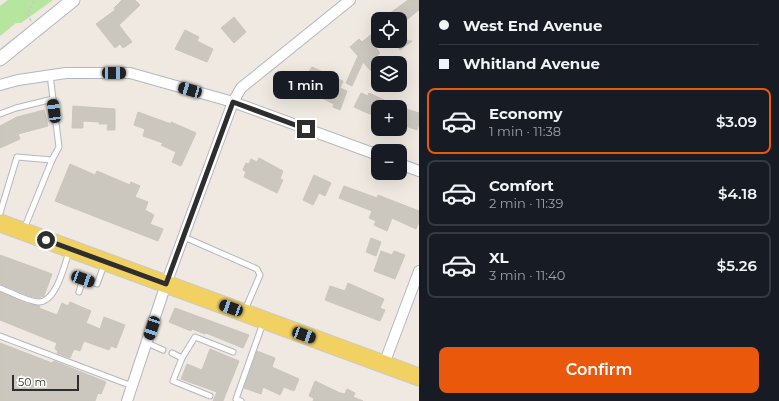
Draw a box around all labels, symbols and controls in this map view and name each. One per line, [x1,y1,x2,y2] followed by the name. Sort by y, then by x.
[371,12,407,180] map controls
[371,12,407,48] button: locate
[463,16,602,35] text: West End Avenue
[463,54,600,73] text: Whitland Avenue
[371,56,407,92] button: layers
[102,67,126,79] car
[273,71,339,99] callout: 1 min
[289,77,323,93] text: 1 min
[177,81,203,99] car
[46,98,62,124] car
[371,100,407,136] button: +
[441,103,477,139] icon: car
[489,104,562,123] text: Economy
[716,112,757,131] text: $3.09
[297,120,315,138] route end
[489,123,561,139] text: 1 min · 11:38
[371,144,407,180] button: −
[441,175,477,211] icon: car
[489,176,554,195] text: Comfort
[718,184,757,203] text: $4.18
[489,195,563,211] text: 2 min · 11:39
[37,231,55,249] route start
[441,247,477,283] icon: car
[489,248,508,267] text: XL
[717,256,757,275] text: $5.26
[489,267,565,283] text: 3 min · 11:40
[70,269,96,289] car
[218,298,244,318] car
[143,315,161,341] car
[291,325,317,345] car
[439,347,759,393] button: Confirm
[12,373,79,392] scale bar
[18,375,46,389] text: 50 m

